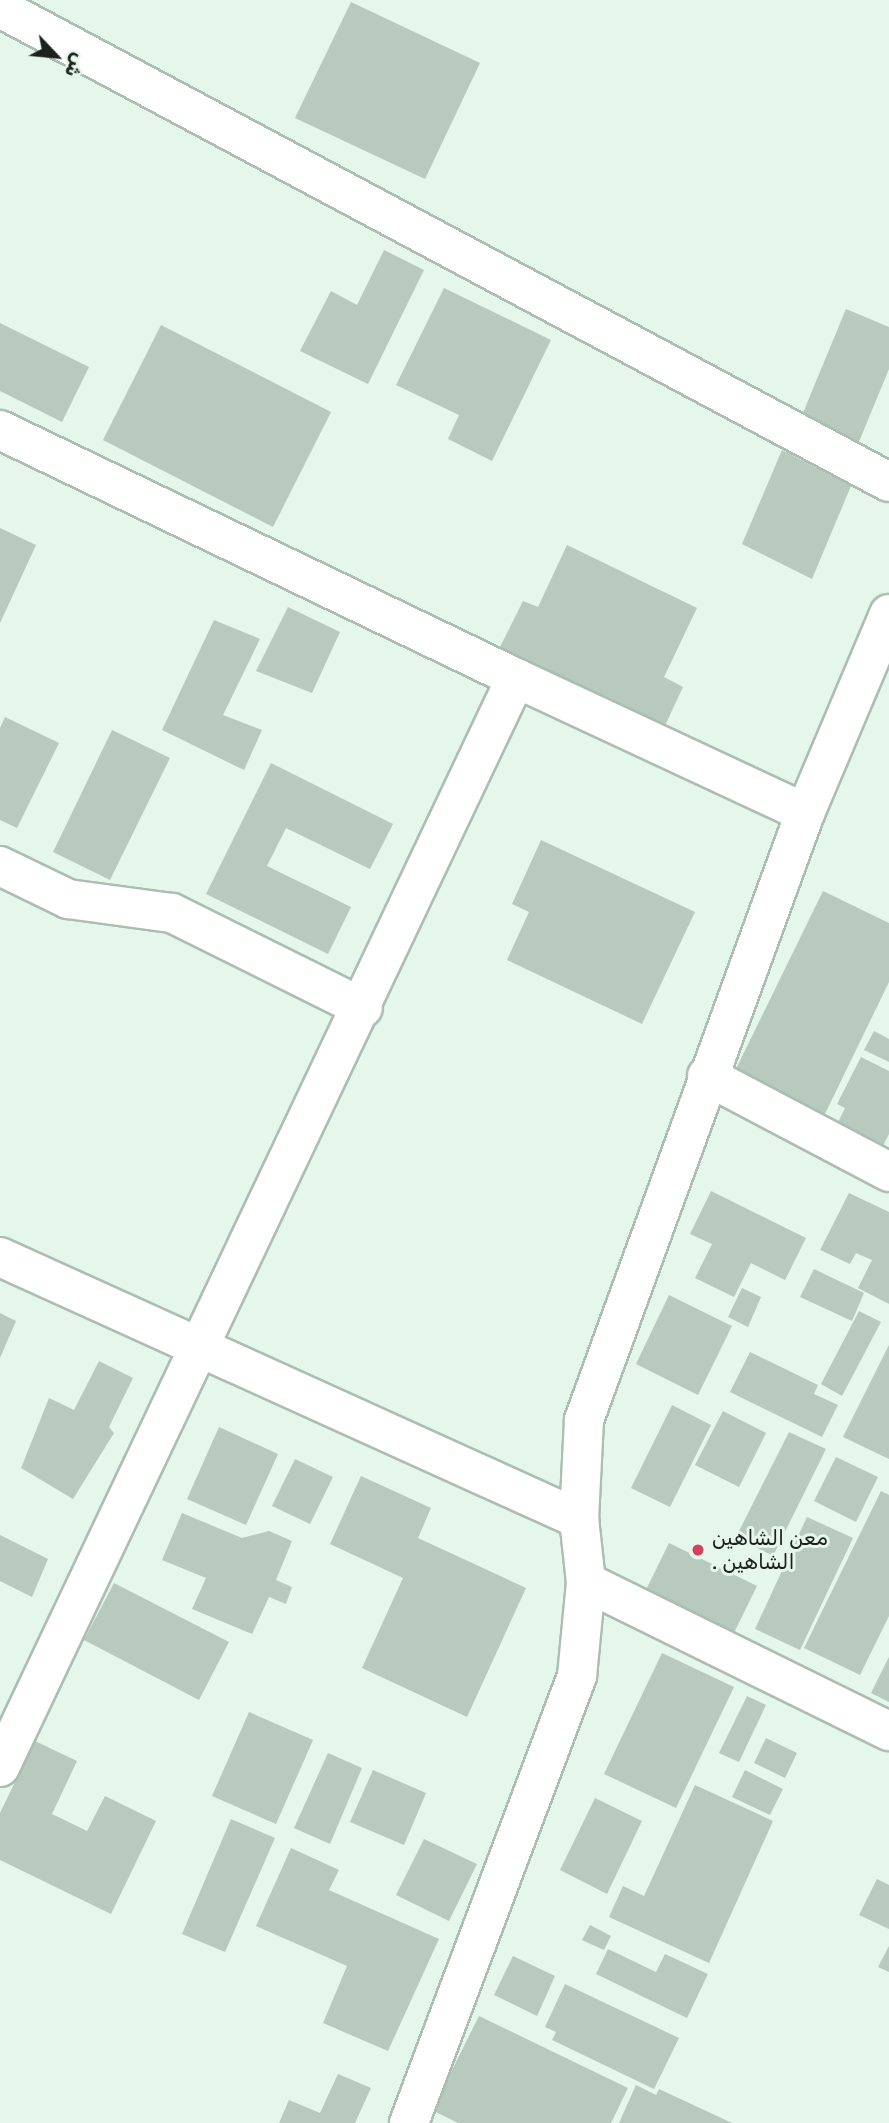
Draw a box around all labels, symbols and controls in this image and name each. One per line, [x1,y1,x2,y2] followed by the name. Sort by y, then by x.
[21,21,91,91] north arrow
[60,50,91,81] text: ش
[712,1525,828,1575] place label: معن الشاهين . الشاهين
[690,1542,706,1558] marker: معن الشاهين . الشاهين

